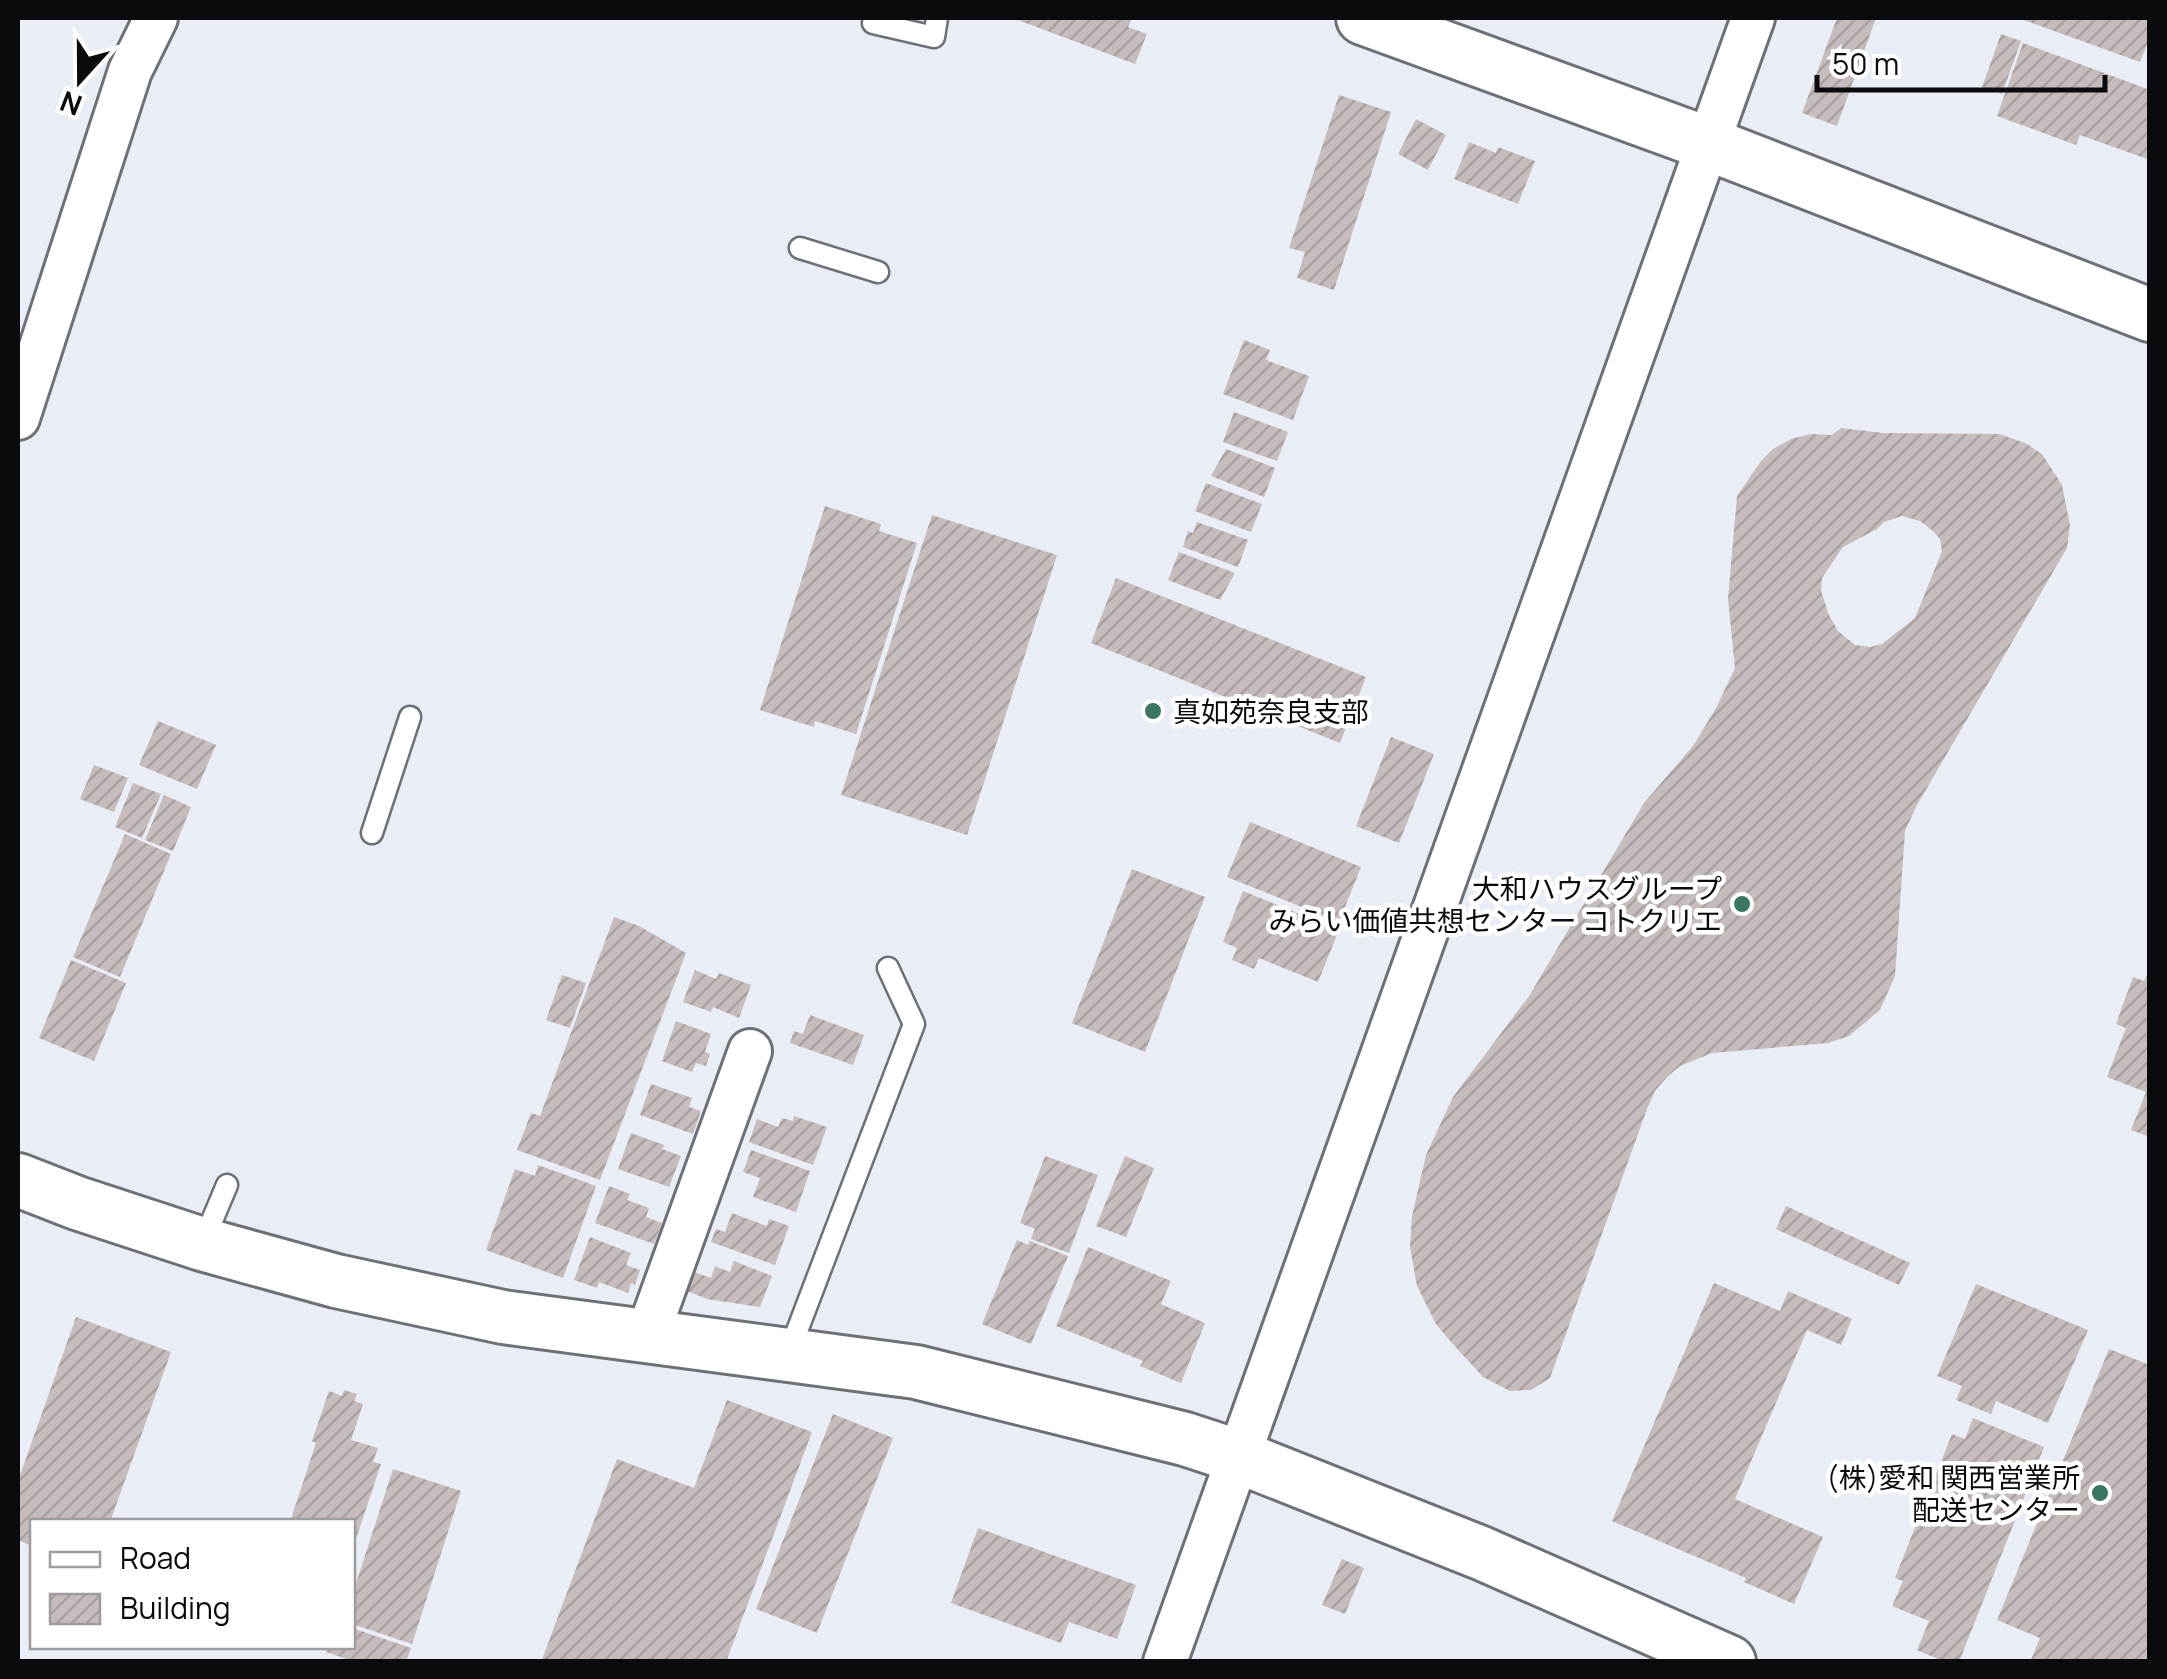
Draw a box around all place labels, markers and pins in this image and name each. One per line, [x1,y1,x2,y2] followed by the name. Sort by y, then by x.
[1173,692,1369,730] place label: 真如苑奈良支部
[1142,700,1164,722] marker: 真如苑奈良支部
[1268,869,1722,939] place label: 大和ハウスグループ みらい価値共想センター コトクリエ
[1731,893,1753,915] marker: 大和ハウスグループ みらい価値共想センター コトクリエ
[1827,1458,2080,1528] place label: (株)愛和 関西営業所 配送センター
[2089,1482,2111,1504] marker: (株)愛和 関西営業所 配送センター

